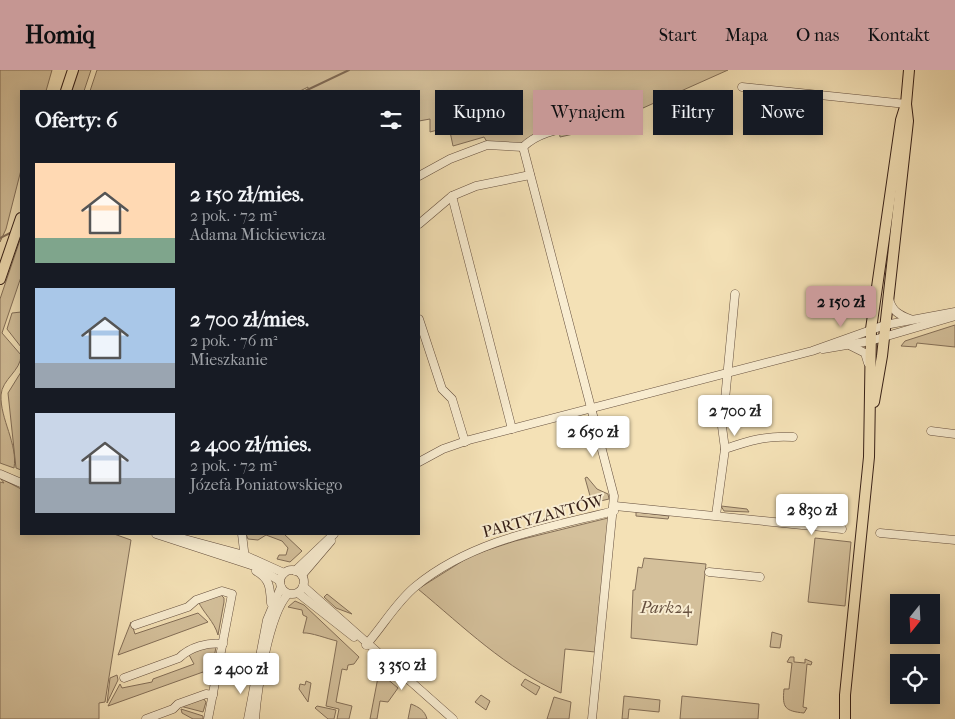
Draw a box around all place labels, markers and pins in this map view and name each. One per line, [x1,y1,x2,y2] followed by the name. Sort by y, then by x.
[789,286,893,328] pin: 2 150 zł
[683,394,787,437] pin: 2 700 zł
[541,416,645,458] pin: 2 650 zł
[760,494,864,536] pin: 2 830 zł
[350,648,454,691] pin: 3 350 zł
[189,652,293,695] pin: 2 400 zł

